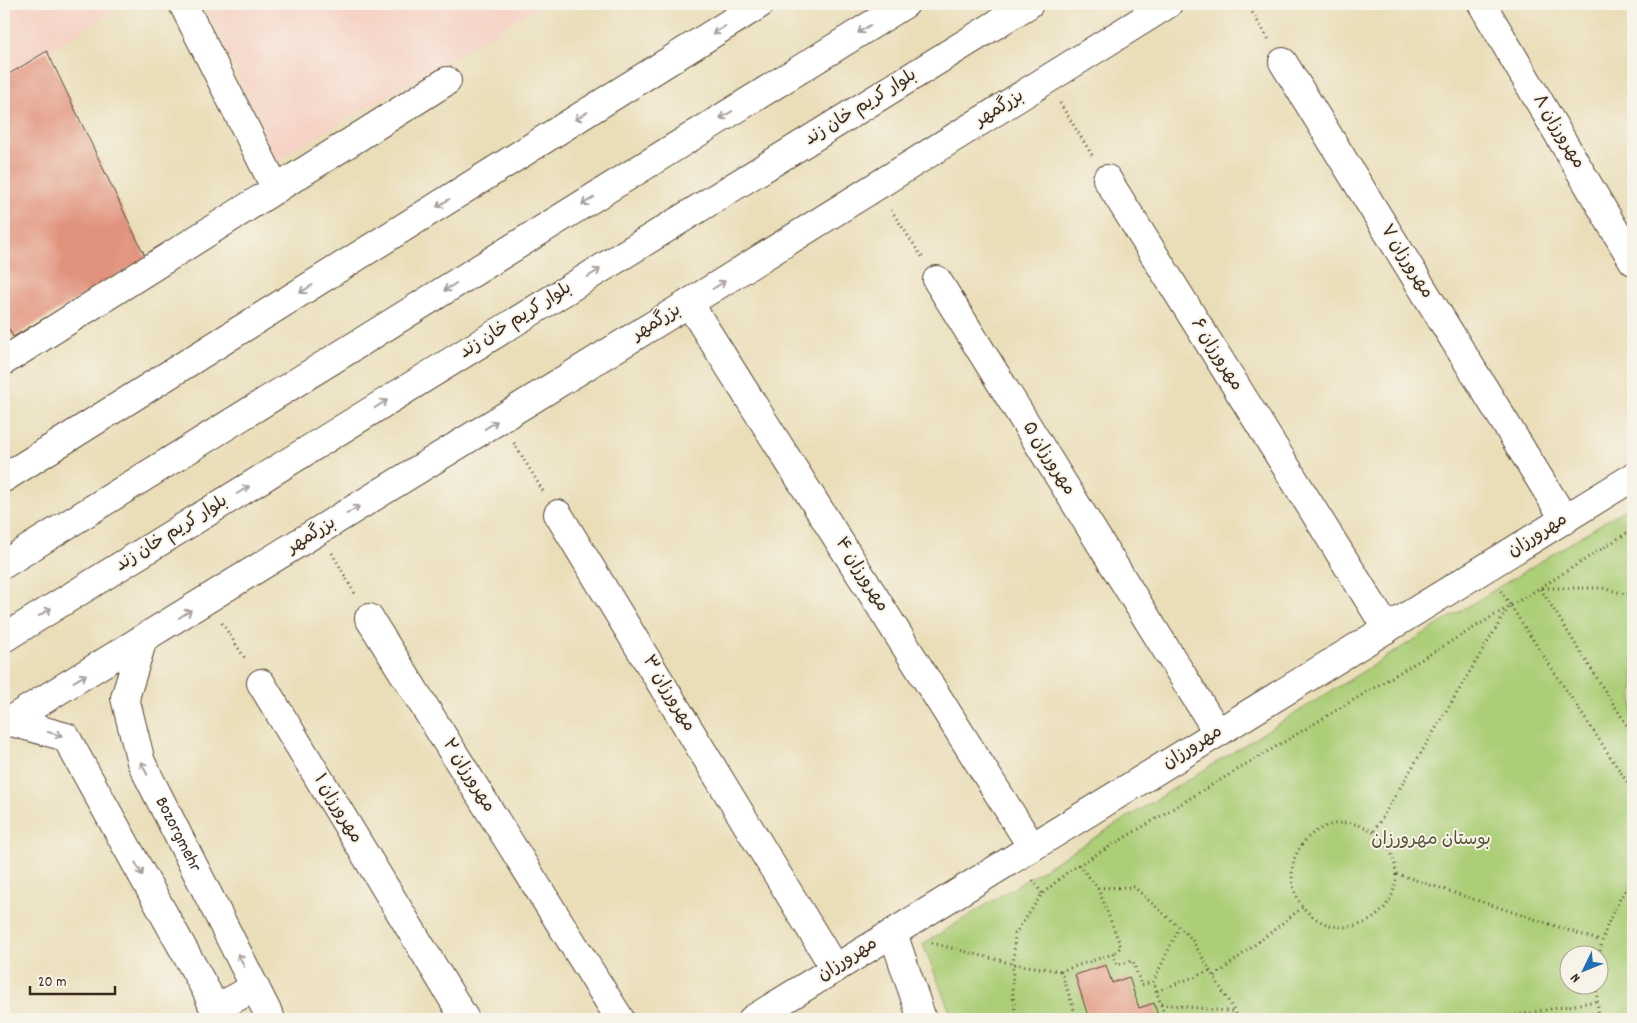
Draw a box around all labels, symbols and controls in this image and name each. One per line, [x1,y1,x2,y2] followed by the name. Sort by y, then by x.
[712,25,726,35] one-way arrow
[857,25,871,35] one-way arrow
[800,63,922,153] street label: بلوار کریم خان زند
[969,84,1029,135] street label: بزرگمهر
[1526,90,1590,174] street label: مهرورزان ۸
[574,111,588,122] one-way arrow
[719,111,733,121] one-way arrow
[581,196,595,206] one-way arrow
[437,198,451,208] one-way arrow
[1373,220,1439,304] street label: مهرورزان ۷
[586,267,600,277] one-way arrow
[455,276,577,366] street label: بلوار کریم خان زند
[711,279,725,289] one-way arrow
[443,282,457,292] one-way arrow
[299,284,313,294] one-way arrow
[626,298,686,349] street label: بزرگمهر
[1184,314,1248,396] street label: مهرورزان ۶
[374,399,388,409] one-way arrow
[1015,417,1081,501] street label: مهرورزان ۵
[484,420,498,430] one-way arrow
[236,484,250,495] one-way arrow
[111,489,233,579] street label: بلوار کریم خان زند
[345,505,359,515] one-way arrow
[1503,508,1573,564] street label: مهرورزان
[281,511,341,562] street label: بزرگمهر
[828,533,894,617] street label: مهرورزان ۴
[38,607,52,617] one-way arrow
[177,608,191,618] one-way arrow
[635,651,701,737] street label: مهرورزان ۳
[72,672,86,682] one-way arrow
[1158,720,1228,776] street label: مهرورزان
[47,730,63,739] one-way arrow
[435,734,501,818] street label: مهرورزان ۲
[139,761,148,776] one-way arrow
[306,770,368,848] street label: مهرورزان ۱
[148,793,207,877] street label: Bozorgmehr
[1371,828,1491,853] park label: بوستان مهرورزان
[135,862,145,876] one-way arrow
[813,932,883,988] street label: مهرورزان
[1560,946,1610,996] north arrow
[236,953,245,968] one-way arrow
[30,963,115,995] scale bar
[1566,968,1586,987] text: N
[38,972,66,994] text: 20 m

